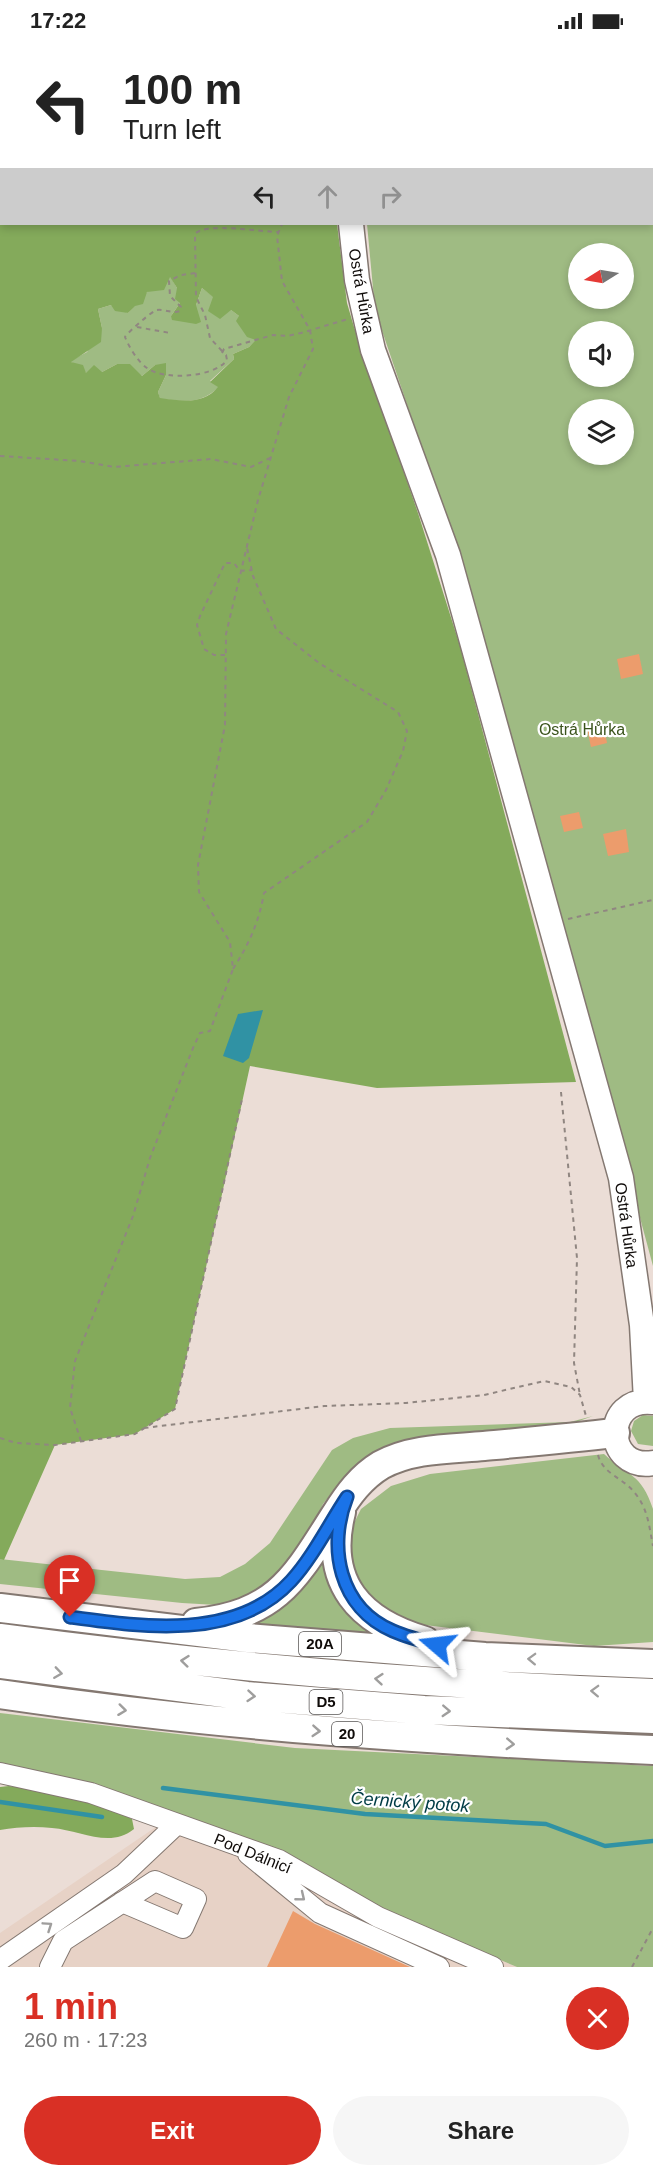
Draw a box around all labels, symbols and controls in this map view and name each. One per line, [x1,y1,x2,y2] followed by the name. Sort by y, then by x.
[30,8,86,33] text: 17:22
[24,66,102,144] icon: left
[123,66,242,113] text: 100 m
[123,115,221,145] text: Turn left
[248,180,281,213] icon: left
[311,180,344,213] icon: ahead
[374,180,407,213] icon: right
[568,243,634,309] north arrow
[568,243,634,465] map controls
[346,247,377,335] street label: Ostrá Hůrka
[568,321,634,387] button: sound
[568,399,634,465] button: layers
[539,721,625,738] park label: Ostrá Hůrka
[612,1181,641,1269] street label: Ostrá Hůrka
[44,1555,95,1617] pin
[53,1564,86,1597] icon: arrive
[405,1613,469,1677] position arrow
[299,1632,341,1656] road number: 20A
[527,1653,536,1666] one-way arrow
[180,1656,189,1668] one-way arrow
[53,1666,63,1678] one-way arrow
[374,1673,383,1686] one-way arrow
[590,1685,599,1697] one-way arrow
[247,1690,256,1703] one-way arrow
[310,1690,342,1714] road number: D5
[117,1704,127,1716] one-way arrow
[441,1704,450,1717] one-way arrow
[332,1722,362,1746] road number: 20
[311,1725,320,1738] one-way arrow
[506,1737,515,1750] one-way arrow
[350,1787,471,1816] water label: Černický potok
[212,1830,294,1877] street label: Pod Dálnicí
[294,1890,305,1901] one-way arrow
[41,1922,52,1933] one-way arrow
[24,1986,118,2027] text: 1 min
[566,1987,629,2050] button: close
[24,2029,147,2051] text: 260 m · 17:23
[24,2096,321,2165] button: Exit
[333,2096,629,2165] button: Share

